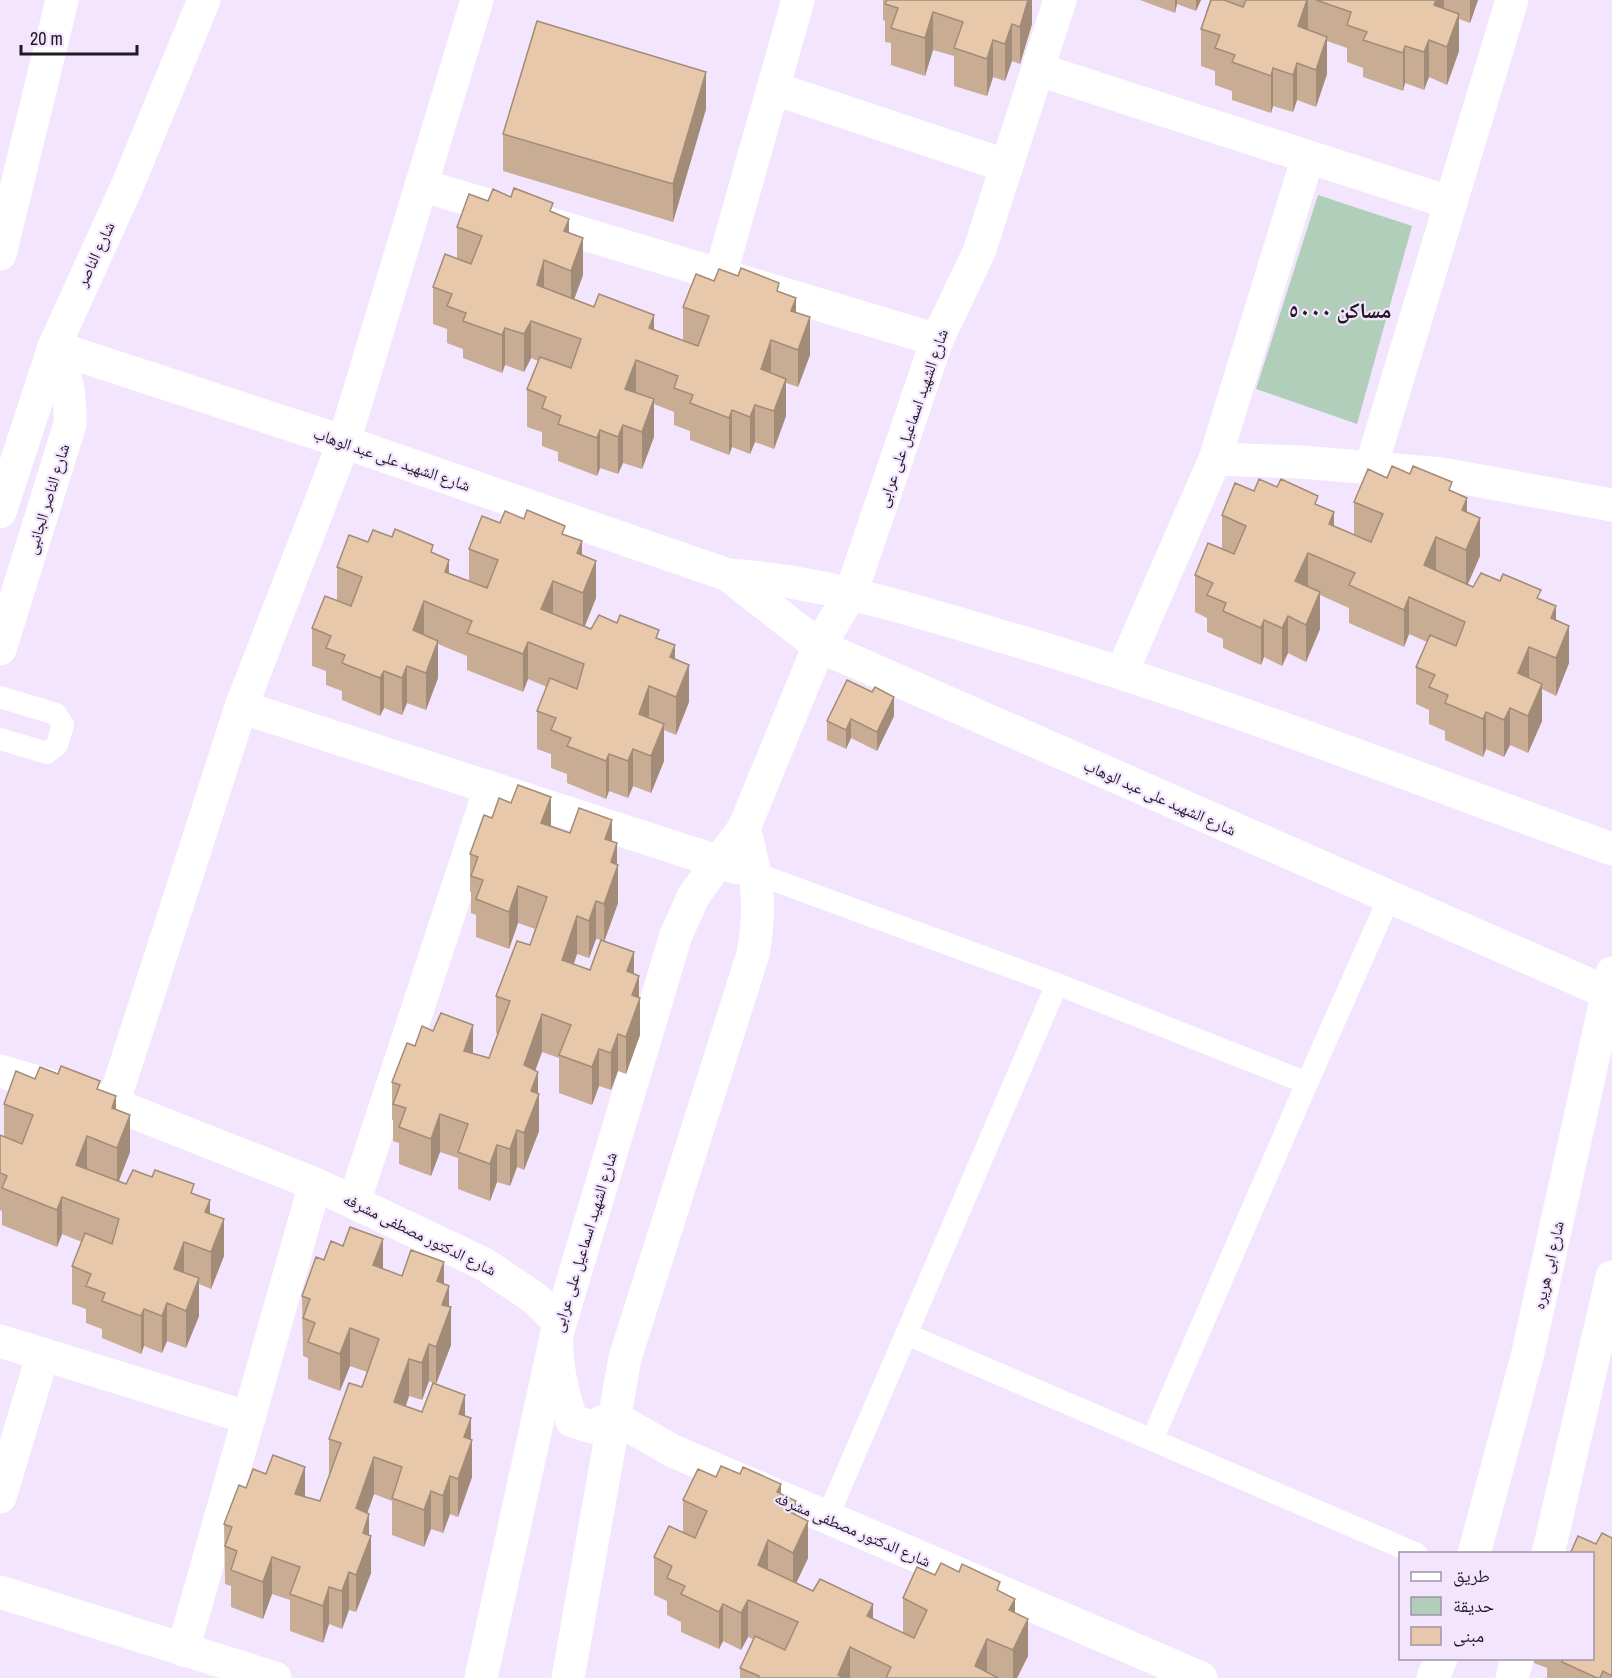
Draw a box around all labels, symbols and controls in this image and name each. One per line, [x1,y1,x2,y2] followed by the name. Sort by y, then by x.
[21,18,136,56] scale bar
[30,26,63,51] text: 20 m
[70,218,120,291] street label: شارع الناصر
[1289,295,1391,325] district label: مساكن ٥٠٠٠
[871,326,953,510] street label: شارع الشهيد اسماعيل على عرابى
[311,422,473,496] street label: شارع الشهيد على عبد الوهاب
[20,441,74,557] street label: شارع الناصر الجانبى
[1080,753,1240,841] street label: شارع الشهيد على عبد الوهاب
[546,1149,622,1335] street label: شارع الشهيد اسماعيل على عرابى
[340,1187,500,1281] street label: شارع الدكتور مصطفى مشرفه
[1527,1219,1569,1311] street label: شارع ابى هريره
[772,1486,934,1572] street label: شارع الدكتور مصطفى مشرفه
[1399,1552,1594,1660] legend
[1453,1563,1490,1588] text: طريق
[1453,1593,1494,1618] text: حديقة
[1453,1623,1484,1648] text: مبنى

